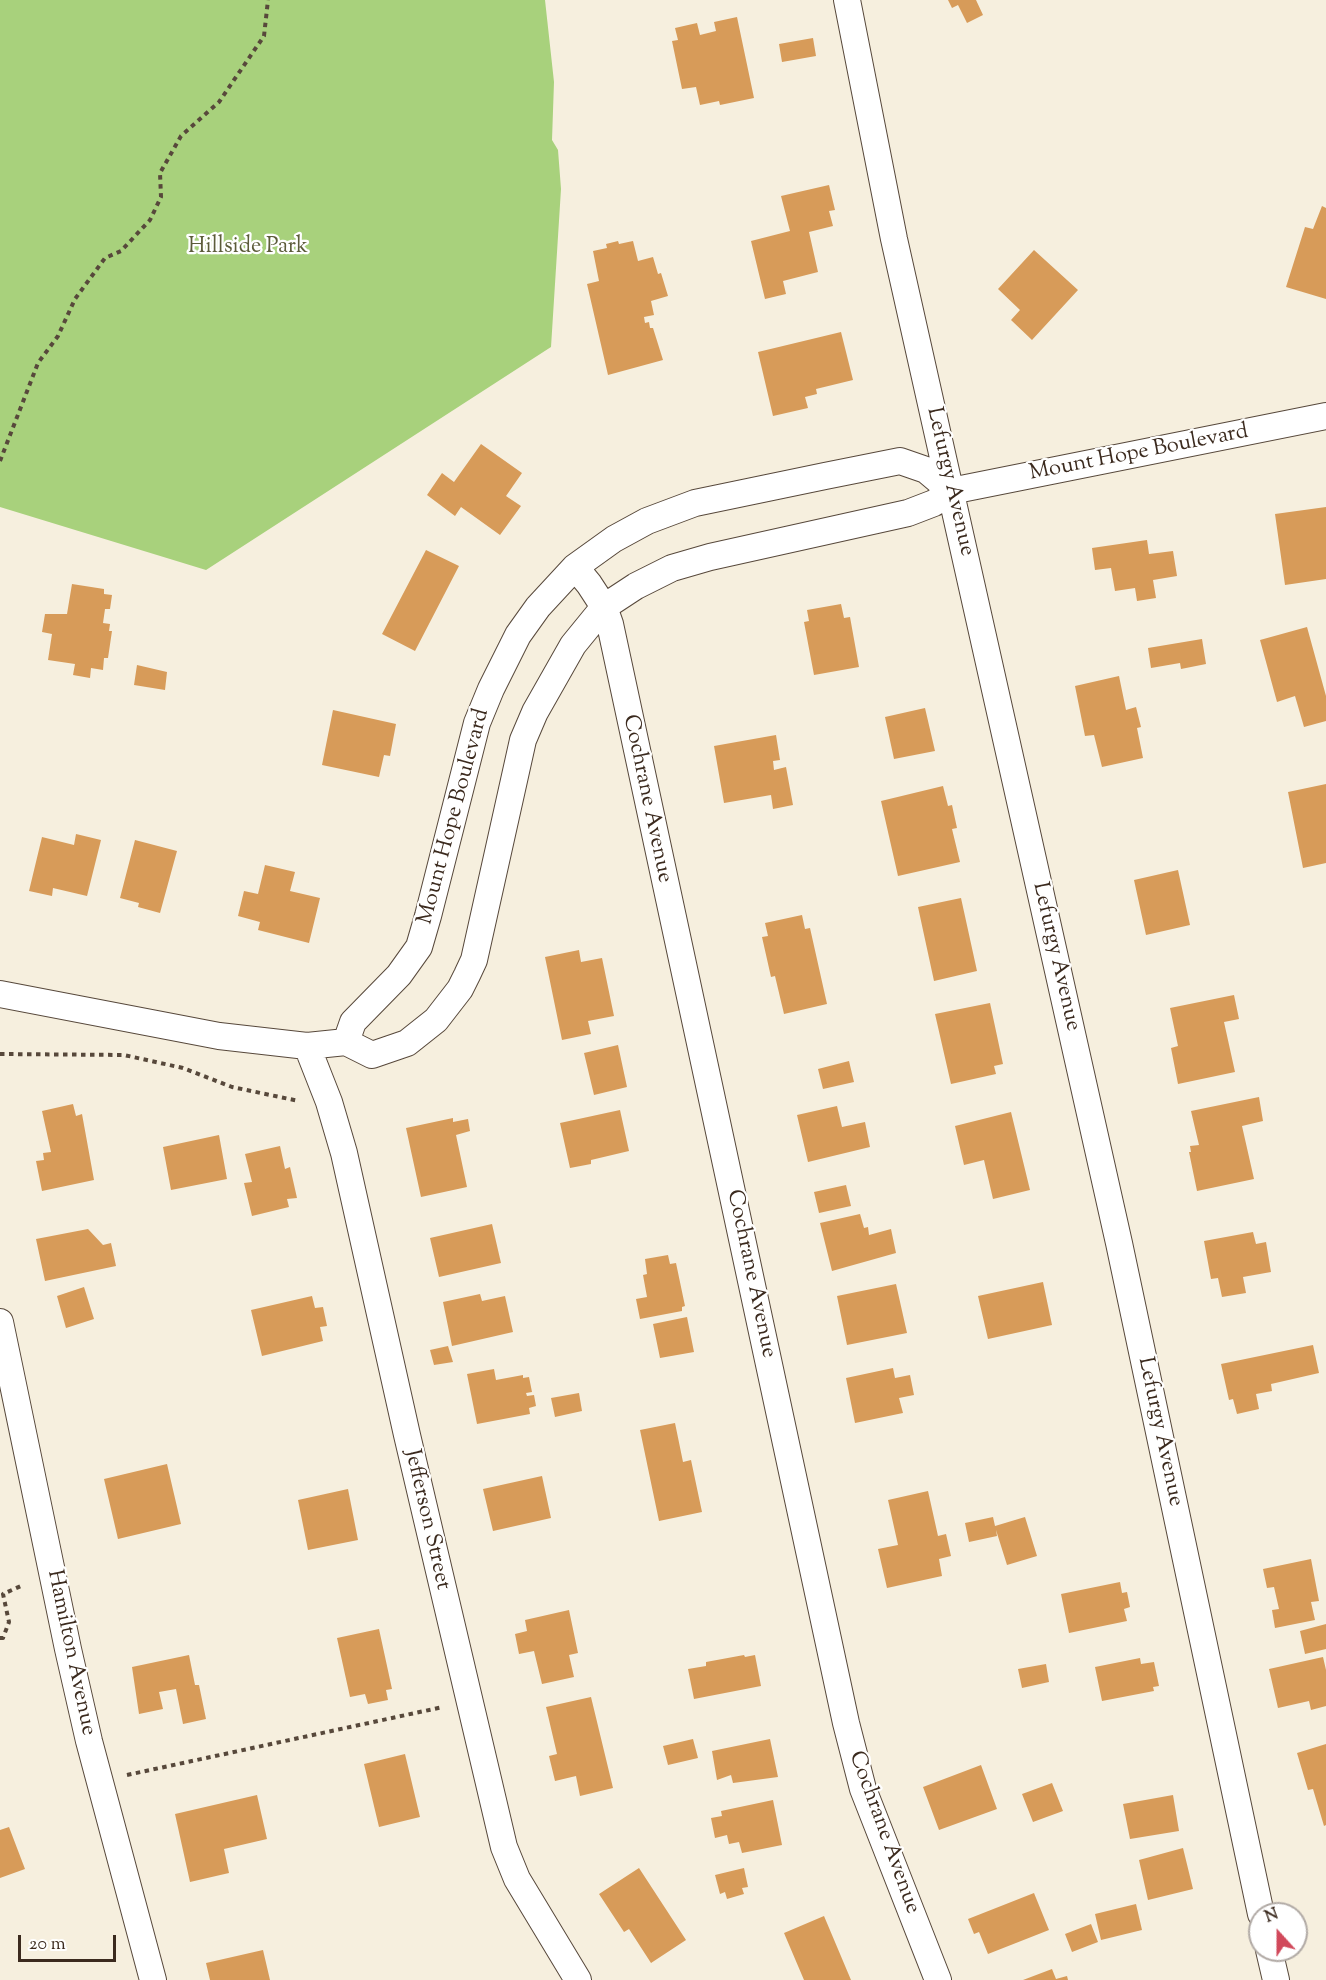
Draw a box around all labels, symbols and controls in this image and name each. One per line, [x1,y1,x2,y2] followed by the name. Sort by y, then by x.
[188,235,308,261] park label: Hillside Park
[919,405,979,559] street label: Lefurgy Avenue
[1027,420,1251,488] street label: Mount Hope Boulevard
[413,706,497,928] street label: Mount Hope Boulevard
[615,712,677,886] street label: Cochrane Avenue
[1025,880,1085,1034] street label: Lefurgy Avenue
[719,1187,781,1361] street label: Cochrane Avenue
[1130,1355,1188,1509] street label: Lefurgy Avenue
[397,1447,455,1593] street label: Jefferson Street
[40,1568,100,1738] street label: Hamilton Avenue
[841,1748,925,1918] street label: Cochrane Avenue
[1248,1902,1308,1962] north arrow
[1262,1904,1282,1930] text: N
[21,1923,118,1961] scale bar
[29,1932,66,1958] text: 20 m

